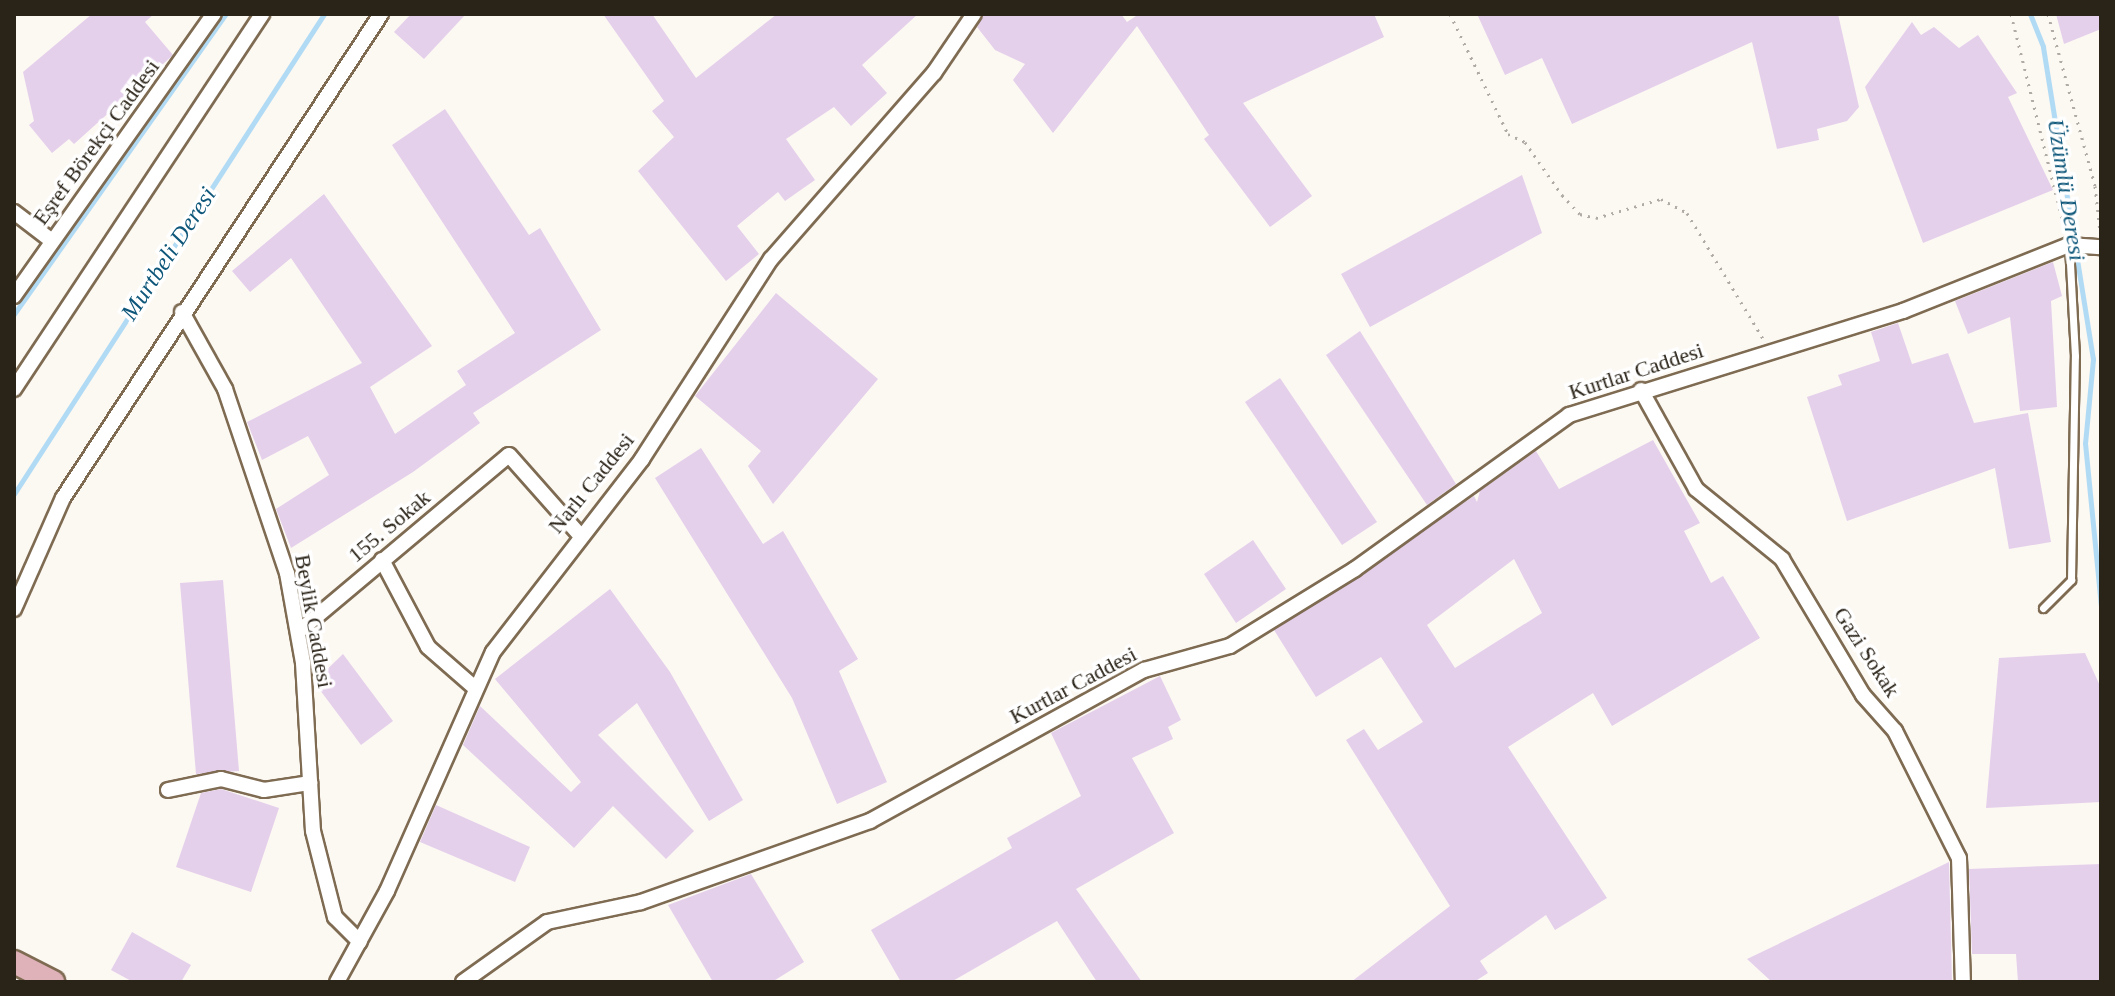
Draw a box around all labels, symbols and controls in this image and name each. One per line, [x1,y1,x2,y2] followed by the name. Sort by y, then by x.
[27,54,165,230] street label: Eşref Börekçi Caddesi
[2041,117,2091,263] water label: Üzümlü Deresi
[115,182,223,326] water label: Murtbeli Deresi
[1565,337,1707,405] street label: Kurtlar Caddesi
[542,427,640,539] street label: Narlı Caddesi
[343,484,435,568] street label: 155. Sokak
[289,552,339,690] street label: Beylik Caddesi
[1828,602,1906,702] street label: Gazi Sokak
[1005,641,1141,729] street label: Kurtlar Caddesi

